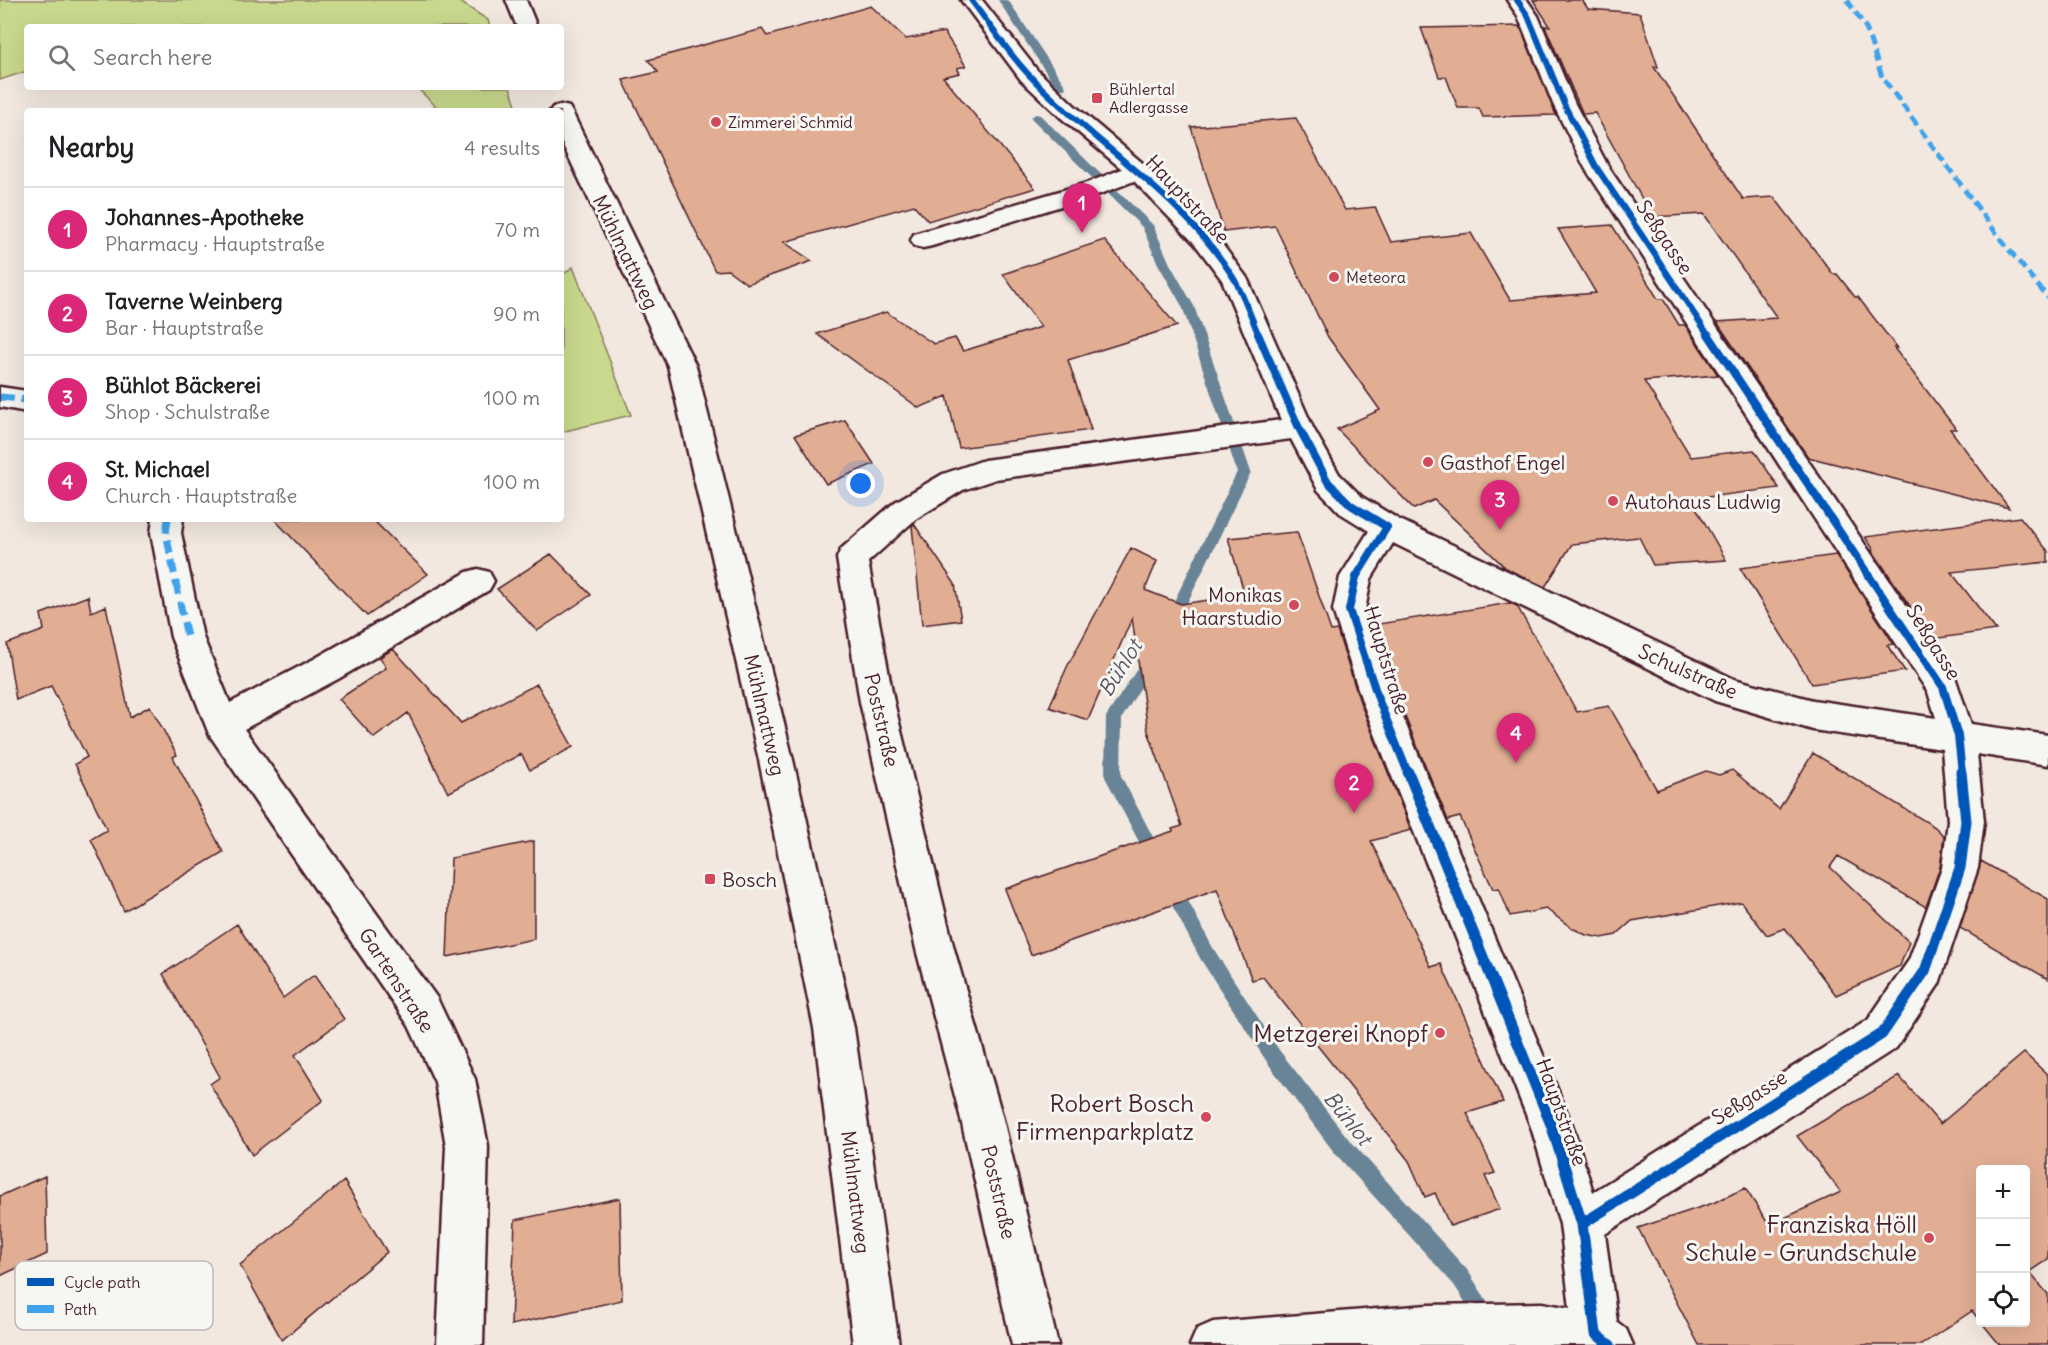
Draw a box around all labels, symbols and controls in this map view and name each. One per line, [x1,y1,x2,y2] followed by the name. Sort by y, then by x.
[24,24,564,90] search box
[45,41,78,74] icon: search
[93,43,212,71] text: Search here
[1109,79,1189,117] place label: Bühlertal Adlergasse
[1090,91,1104,105] marker: Bühlertal Adlergasse
[728,112,853,132] place label: Zimmerei Schmid
[709,115,723,129] marker: Zimmerei Schmid
[48,131,134,164] text: Nearby
[464,135,540,160] text: 4 results
[1141,149,1235,249] street label: Hauptstraße
[1062,184,1102,233] pin: 1
[588,191,664,313] street label: Mühlmattweg
[1631,195,1699,279] street label: Seßgasse
[105,203,304,231] text: Johannes-Apotheke
[64,217,71,242] text: 1
[495,217,540,242] text: 70 m
[105,231,325,256] text: Pharmacy · Hauptstraße
[1346,267,1406,287] place label: Meteora
[1327,270,1341,284] marker: Meteora
[105,287,283,315] text: Taverne Weinberg
[62,301,73,326] text: 2
[493,301,540,326] text: 90 m
[105,315,264,340] text: Bar · Hauptstraße
[105,371,261,399] text: Bühlot Bäckerei
[62,385,73,410] text: 3
[483,385,540,410] text: 100 m
[105,399,270,424] text: Shop · Schulstraße
[1440,450,1565,475] place label: Gasthof Engel
[105,455,210,483] text: St. Michael
[1421,455,1435,469] marker: Gasthof Engel
[62,469,73,494] text: 4
[483,469,540,494] text: 100 m
[846,469,875,498] your location
[1480,480,1520,530] pin: 3
[105,483,297,508] text: Church · Hauptstraße
[1625,489,1781,514] place label: Autohaus Ludwig
[1606,494,1620,508] marker: Autohaus Ludwig
[1182,582,1282,630] place label: Monikas Haarstudio
[1287,598,1301,612] marker: Monikas Haarstudio
[1901,600,1967,684] street label: Seßgasse
[1359,603,1415,717] street label: Hauptstraße
[1092,632,1149,701] water label: Bühlot
[1635,638,1741,704] street label: Schulstraße
[739,652,791,778] street label: Mühlmattweg
[859,671,905,769] street label: Poststraße
[1496,714,1536,763] pin: 4
[1334,764,1374,813] pin: 2
[722,867,777,892] place label: Bosch
[703,872,717,886] marker: Bosch
[354,923,440,1037] street label: Gartenstraße
[1253,1018,1429,1048] place label: Metzgerei Knopf
[1433,1026,1447,1040] marker: Metzgerei Knopf
[1531,1055,1593,1169] street label: Hauptstraße
[1707,1064,1791,1130] street label: Seßgasse
[1318,1086,1380,1153] water label: Bühlot
[1016,1088,1194,1146] place label: Robert Bosch Firmenparkplatz
[1199,1110,1213,1124] marker: Robert Bosch Firmenparkplatz
[836,1129,876,1255] street label: Mühlmattweg
[976,1143,1022,1241] street label: Poststraße
[1976,1165,2030,1327] map controls
[1976,1165,2030,1219] button: +
[1685,1209,1917,1267] place label: Franziska Höll Schule - Grundschule
[1976,1219,2030,1273] button: −
[1922,1231,1936,1245] marker: Franziska Höll Schule - Grundschule
[15,1261,213,1330] legend
[64,1272,140,1292] text: Cycle path
[1976,1273,2030,1327] button: locate
[64,1299,97,1319] text: Path

